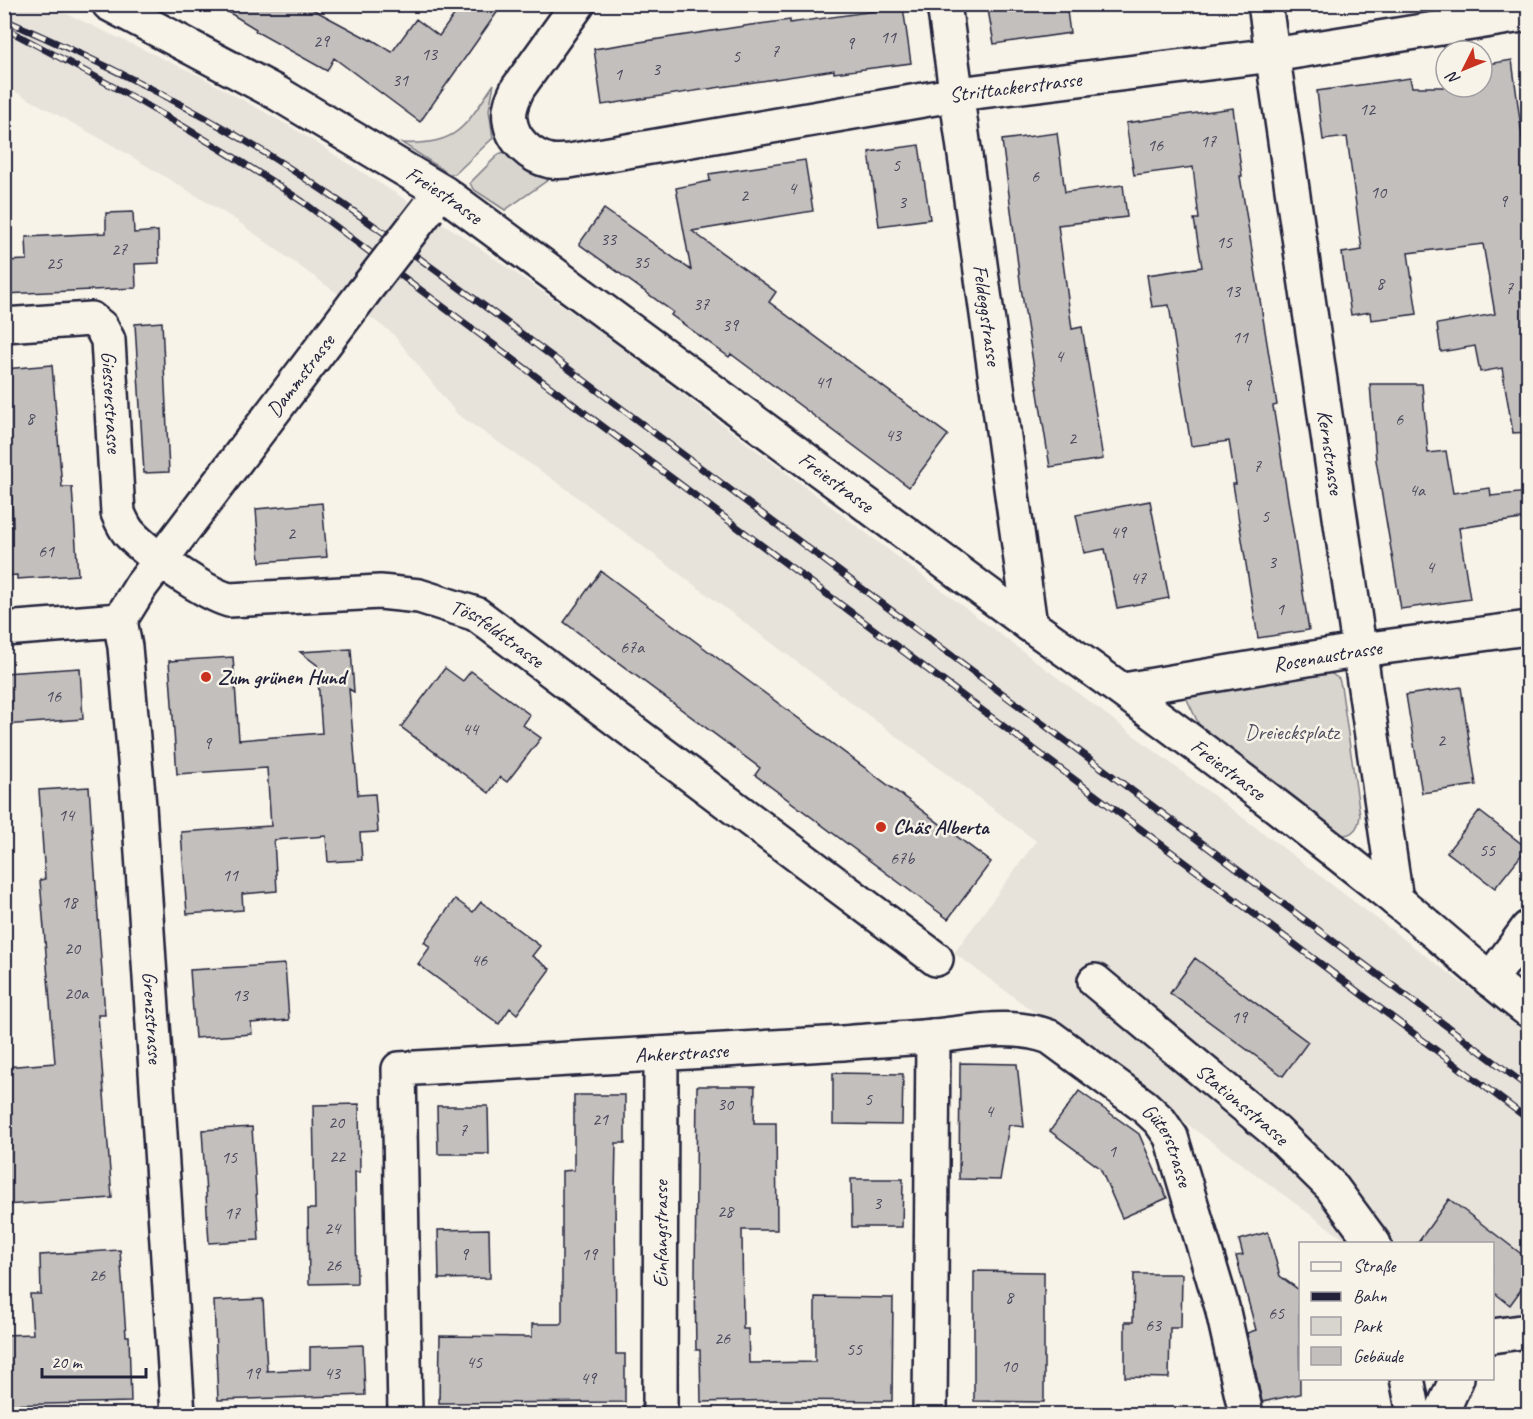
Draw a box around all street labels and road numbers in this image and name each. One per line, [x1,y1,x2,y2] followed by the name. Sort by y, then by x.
[947,66,1084,108] street label: Strittackerstrasse
[401,160,488,231] street label: Freiestrasse
[967,263,1007,369] street label: Feldeggstrasse
[261,328,341,422] street label: Dammstrasse
[96,350,128,455] street label: Giesserstrasse
[1312,408,1350,497] street label: Kernstrasse
[794,446,880,519] street label: Freiestrasse
[447,594,550,674] street label: Tössfeldstrasse
[1271,634,1384,678] street label: Rosenaustrasse
[1186,733,1272,806] street label: Freiestrasse
[137,971,169,1065] street label: Grenzstrasse
[634,1037,730,1068] street label: Ankerstrasse
[1190,1058,1295,1151] street label: Stationsstrasse
[1136,1098,1198,1191] street label: Güterstrasse
[647,1178,674,1288] street label: Einfangstrasse

